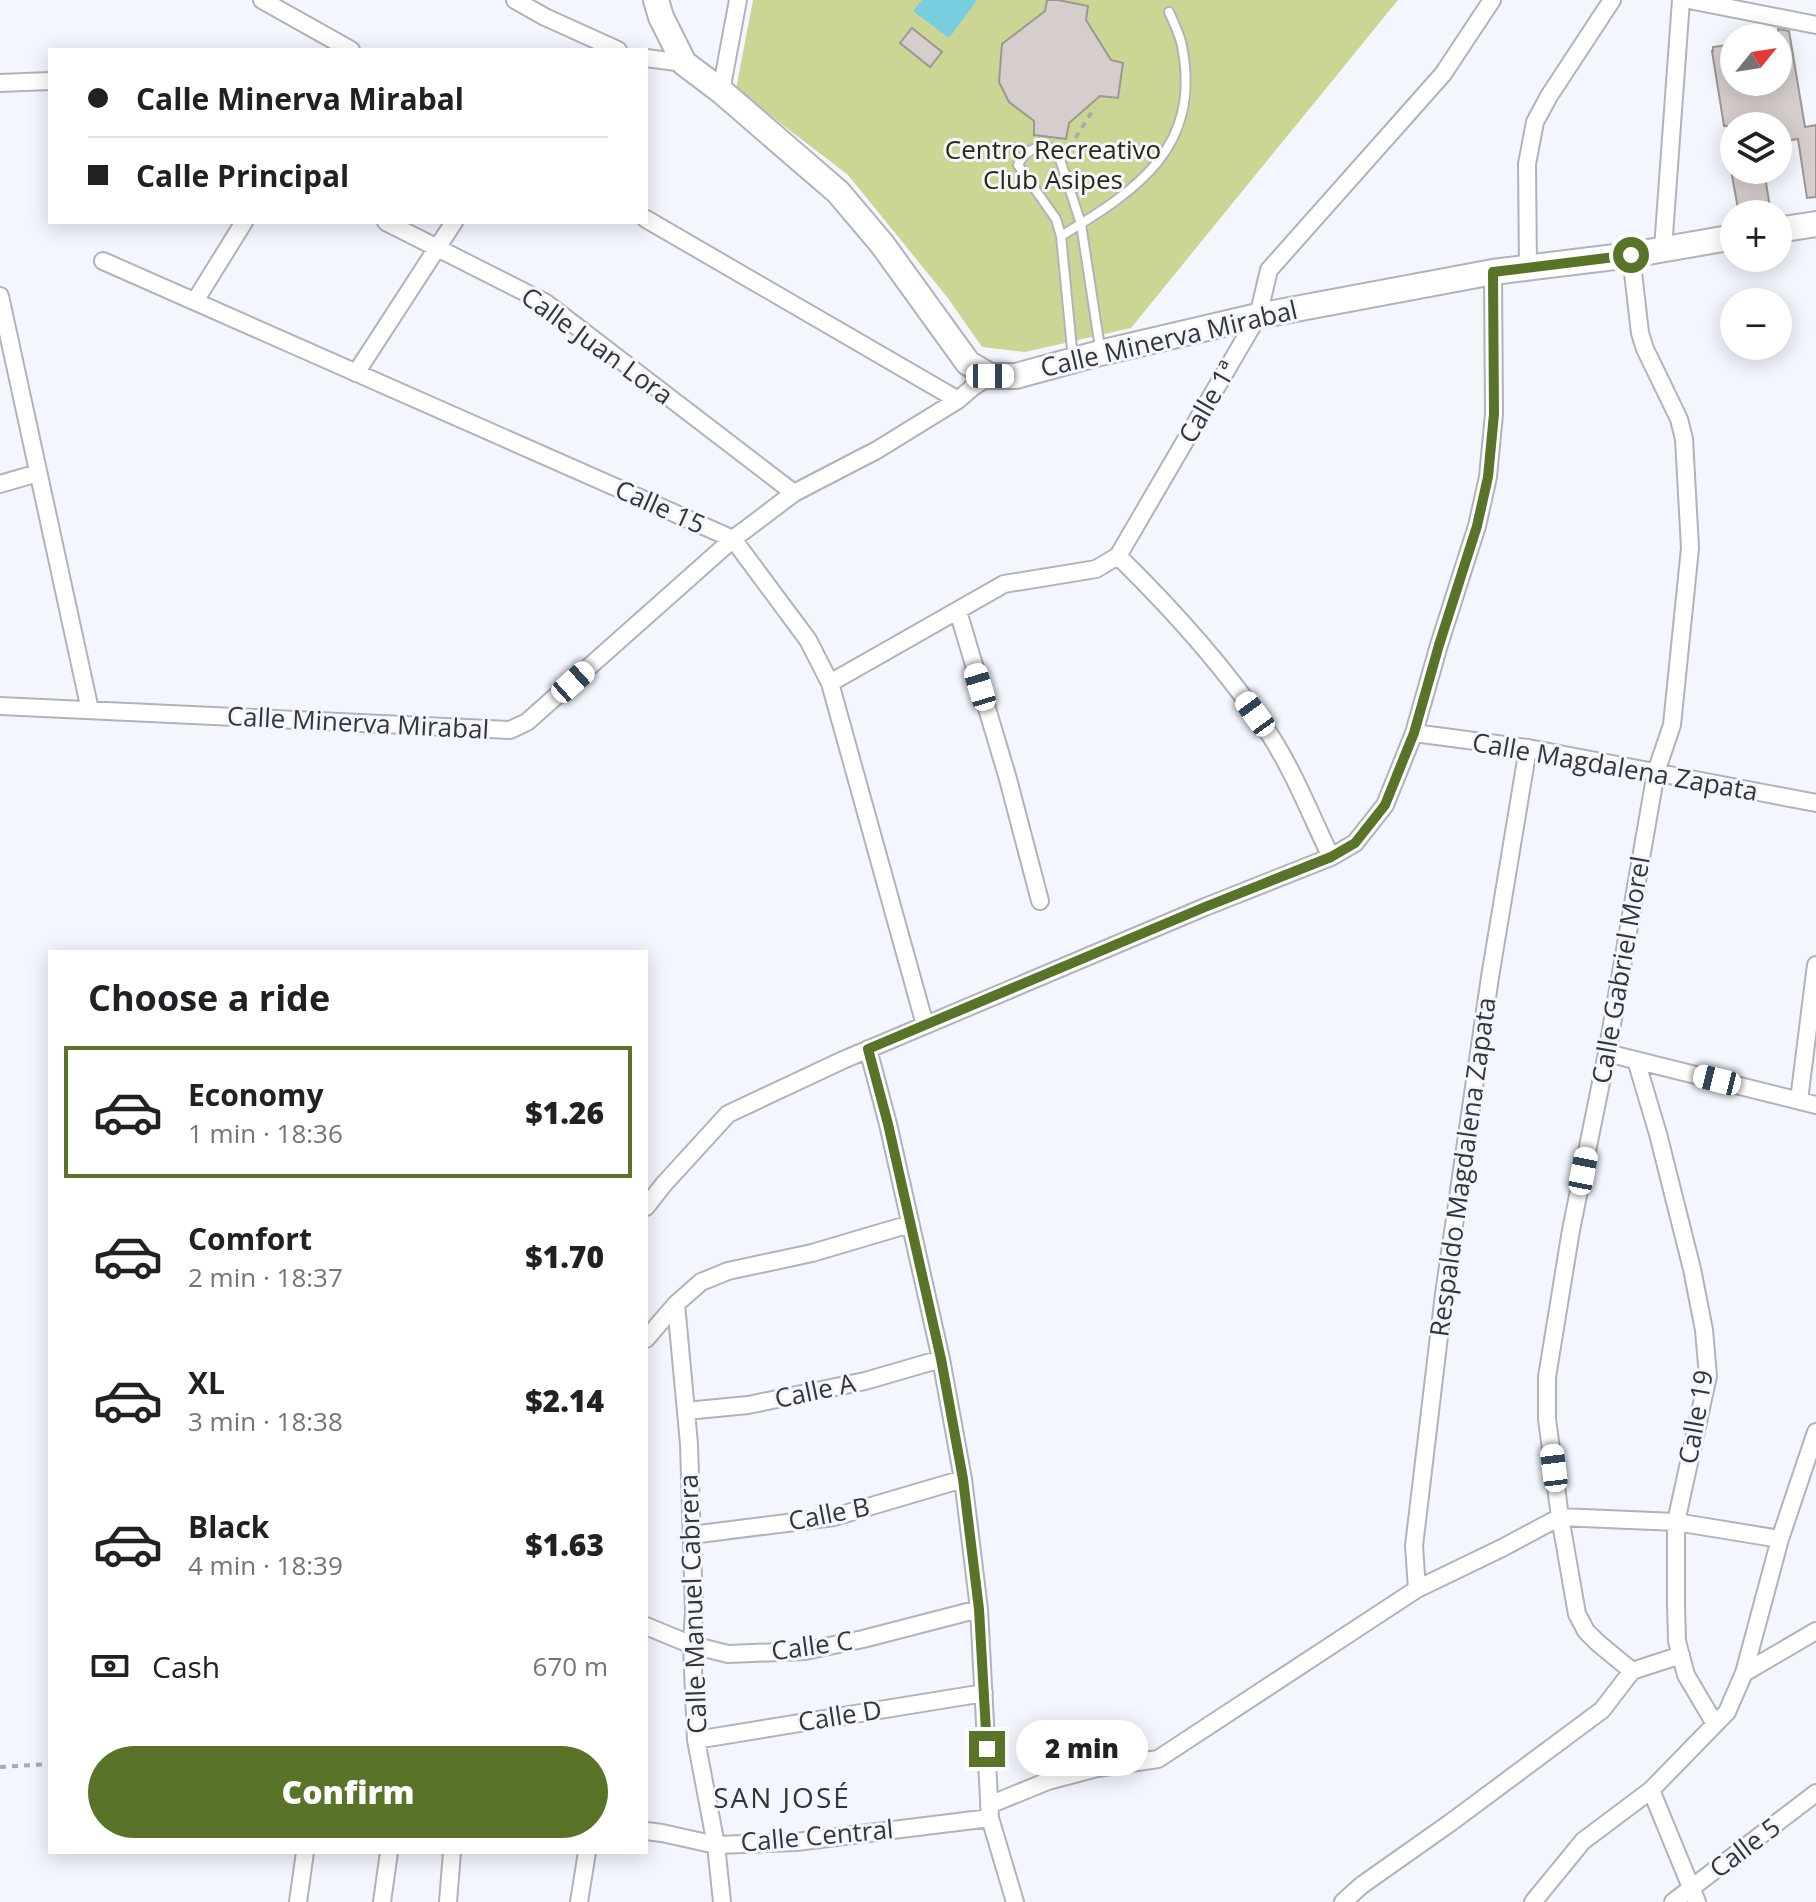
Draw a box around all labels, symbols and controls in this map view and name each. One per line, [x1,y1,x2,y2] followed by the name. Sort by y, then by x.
[1720,24,1792,96] north arrow
[1720,24,1792,360] map controls
[136,78,464,119] text: Calle Minerva Mirabal
[1720,112,1792,184] button: layers
[945,131,1161,197] park label: Centro Recreativo Club Asipes
[136,155,349,196] text: Calle Principal
[1720,200,1792,272] button: +
[1613,237,1649,273] route start
[514,278,681,413] street label: Calle Juan Lora
[1720,288,1792,360] button: −
[1037,291,1301,385] street label: Calle Minerva Mirabal
[1169,354,1245,449] street label: Calle 1ª
[966,364,1014,388] car
[610,470,711,542] street label: Calle 15
[547,657,599,707] car
[962,661,998,713] car
[1231,688,1279,740] car
[226,697,490,747] street label: Calle Minerva Mirabal
[1470,723,1761,809] street label: Calle Magdalena Zapata
[1582,853,1658,1086] street label: Calle Gabriel Morel
[88,973,330,1022] text: Choose a ride
[1420,995,1504,1339] street label: Respaldo Magdalena Zapata
[1691,1063,1743,1097] car
[188,1074,324,1115] text: Economy
[92,1076,164,1148] icon: car
[525,1092,604,1133] text: $1.26
[188,1115,343,1151] text: 1 min · 18:36
[1567,1145,1599,1197] car
[188,1218,312,1259] text: Comfort
[92,1220,164,1292] icon: car
[525,1236,604,1277] text: $1.70
[188,1259,343,1295] text: 2 min · 18:37
[188,1362,225,1403] text: XL
[92,1364,164,1436] icon: car
[771,1364,859,1416] street label: Calle A
[1669,1367,1721,1467] street label: Calle 19
[525,1380,604,1421] text: $2.14
[188,1403,343,1439] text: 3 min · 18:38
[1539,1443,1569,1493] car
[669,1473,715,1735] street label: Calle Manuel Cabrera
[785,1488,873,1539] street label: Calle B
[188,1506,269,1547] text: Black
[92,1508,164,1580] icon: car
[525,1524,604,1565] text: $1.63
[188,1547,343,1583] text: 4 min · 18:39
[769,1622,855,1669] street label: Calle C
[88,1644,132,1688] icon: cash
[152,1646,220,1687] text: Cash
[533,1648,608,1684] text: 670 m
[795,1691,884,1739] street label: Calle D
[1015,1721,1147,1777] callout: 2 min
[1045,1730,1119,1766] text: 2 min
[969,1731,1005,1767] route end
[88,1746,608,1838] button: Confirm
[713,1778,851,1816] district label: SAN JOSÉ
[1702,1809,1787,1886] street label: Calle 5
[739,1810,895,1860] street label: Calle Central

